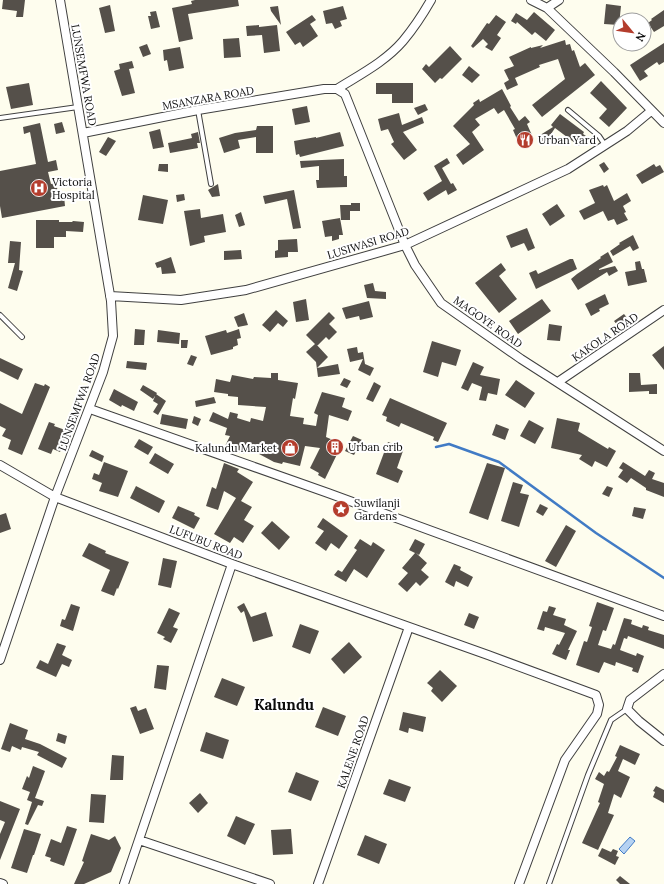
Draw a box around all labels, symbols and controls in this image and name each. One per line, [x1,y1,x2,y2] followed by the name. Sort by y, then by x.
[612,12,652,52] north arrow
[68,23,100,127] street label: LUNSEMFWA ROAD
[632,30,649,44] text: N
[161,83,255,113] street label: MSANZARA ROAD
[515,130,535,150] restaurant icon: Urban Yard
[538,133,596,147] place label: Urban Yard
[51,175,95,202] place label: Victoria Hospital
[29,178,49,198] hospital icon: Victoria Hospital
[325,224,411,262] street label: LUSIWASI ROAD
[451,293,525,351] street label: MAGOYE ROAD
[569,310,641,364] street label: KAKOLA ROAD
[55,351,103,453] street label: LUNSEMFWA ROAD
[325,437,345,457] building icon: Urban crib
[280,438,300,458] shop icon: Kalundu Market
[348,440,403,454] place label: Urban crib
[195,441,278,455] place label: Kalundu Market
[354,496,400,523] place label: Suwilanji Gardens
[331,499,351,519] place icon: Suwilanji Gardens
[167,522,245,562] street label: LUFUBU ROAD
[254,695,314,714] district label: Kalundu
[334,714,372,790] street label: KALENE ROAD

